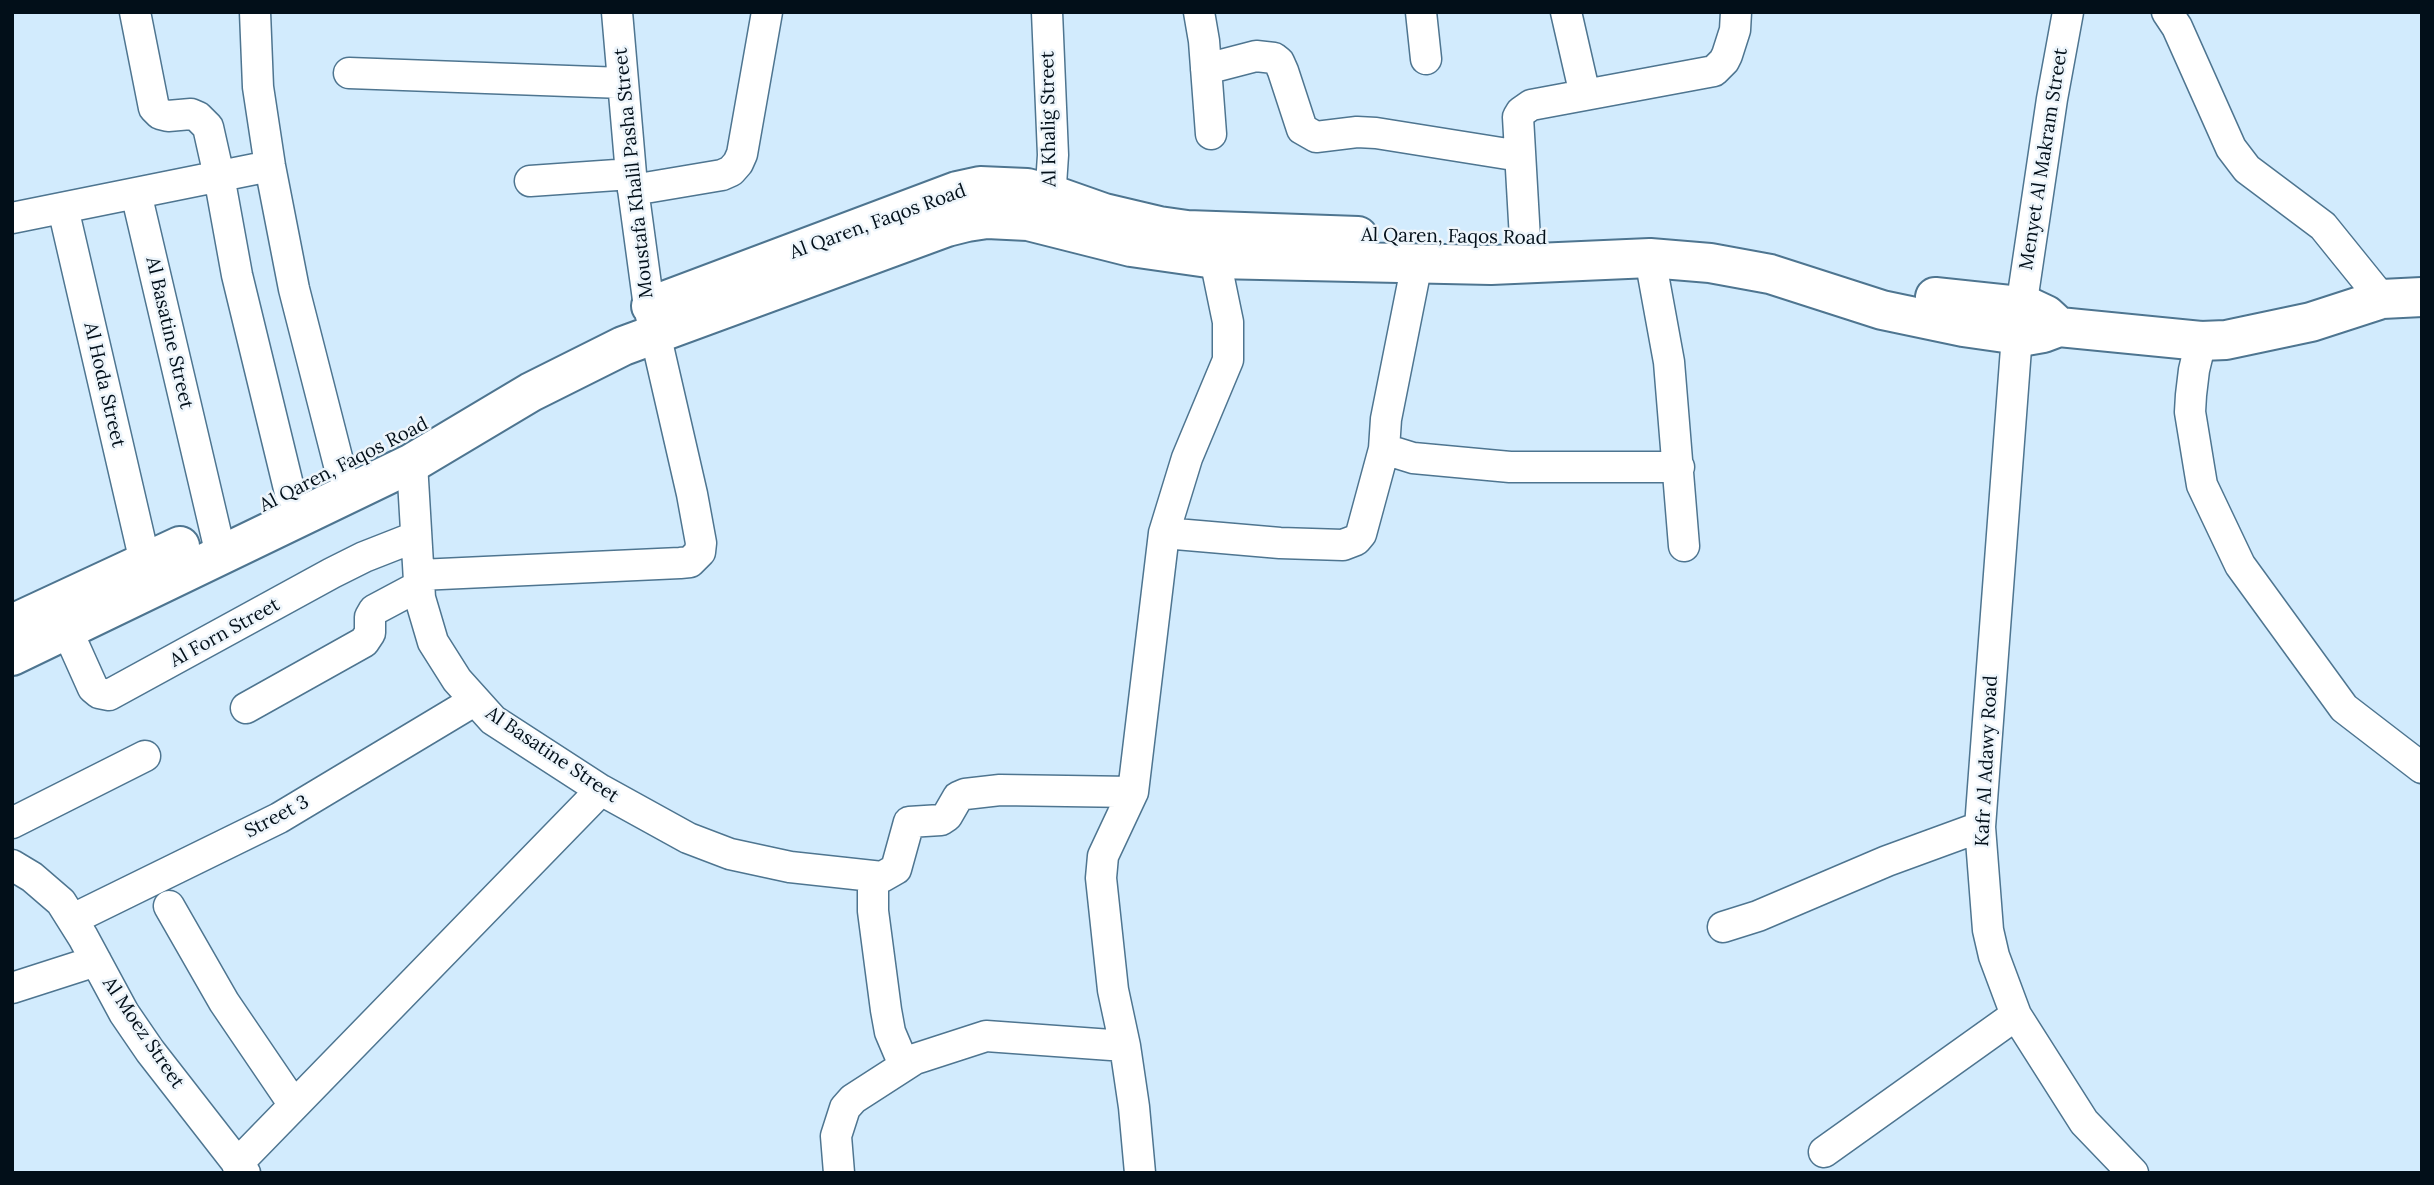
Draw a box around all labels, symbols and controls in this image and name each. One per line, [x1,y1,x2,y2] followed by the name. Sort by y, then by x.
[2015,46,2073,272] street label: Menyet Al Makram Street
[610,47,658,299] street label: Moustafa Khalil Pasha Street
[1036,51,1062,187] street label: Al Khalig Street
[787,179,969,265] street label: Al Qaren, Faqos Road
[1361,224,1547,250] street label: Al Qaren, Faqos Road
[140,255,198,411] street label: Al Basatine Street
[79,320,129,450] street label: Al Hoda Street
[256,413,432,517] street label: Al Qaren, Faqos Road
[166,593,284,673] street label: Al Forn Street
[1971,675,2003,847] street label: Kafr Al Adawy Road
[481,702,623,808] street label: Al Basatine Street
[241,791,313,843] street label: Street 3
[97,973,189,1093] street label: Al Moez Street

